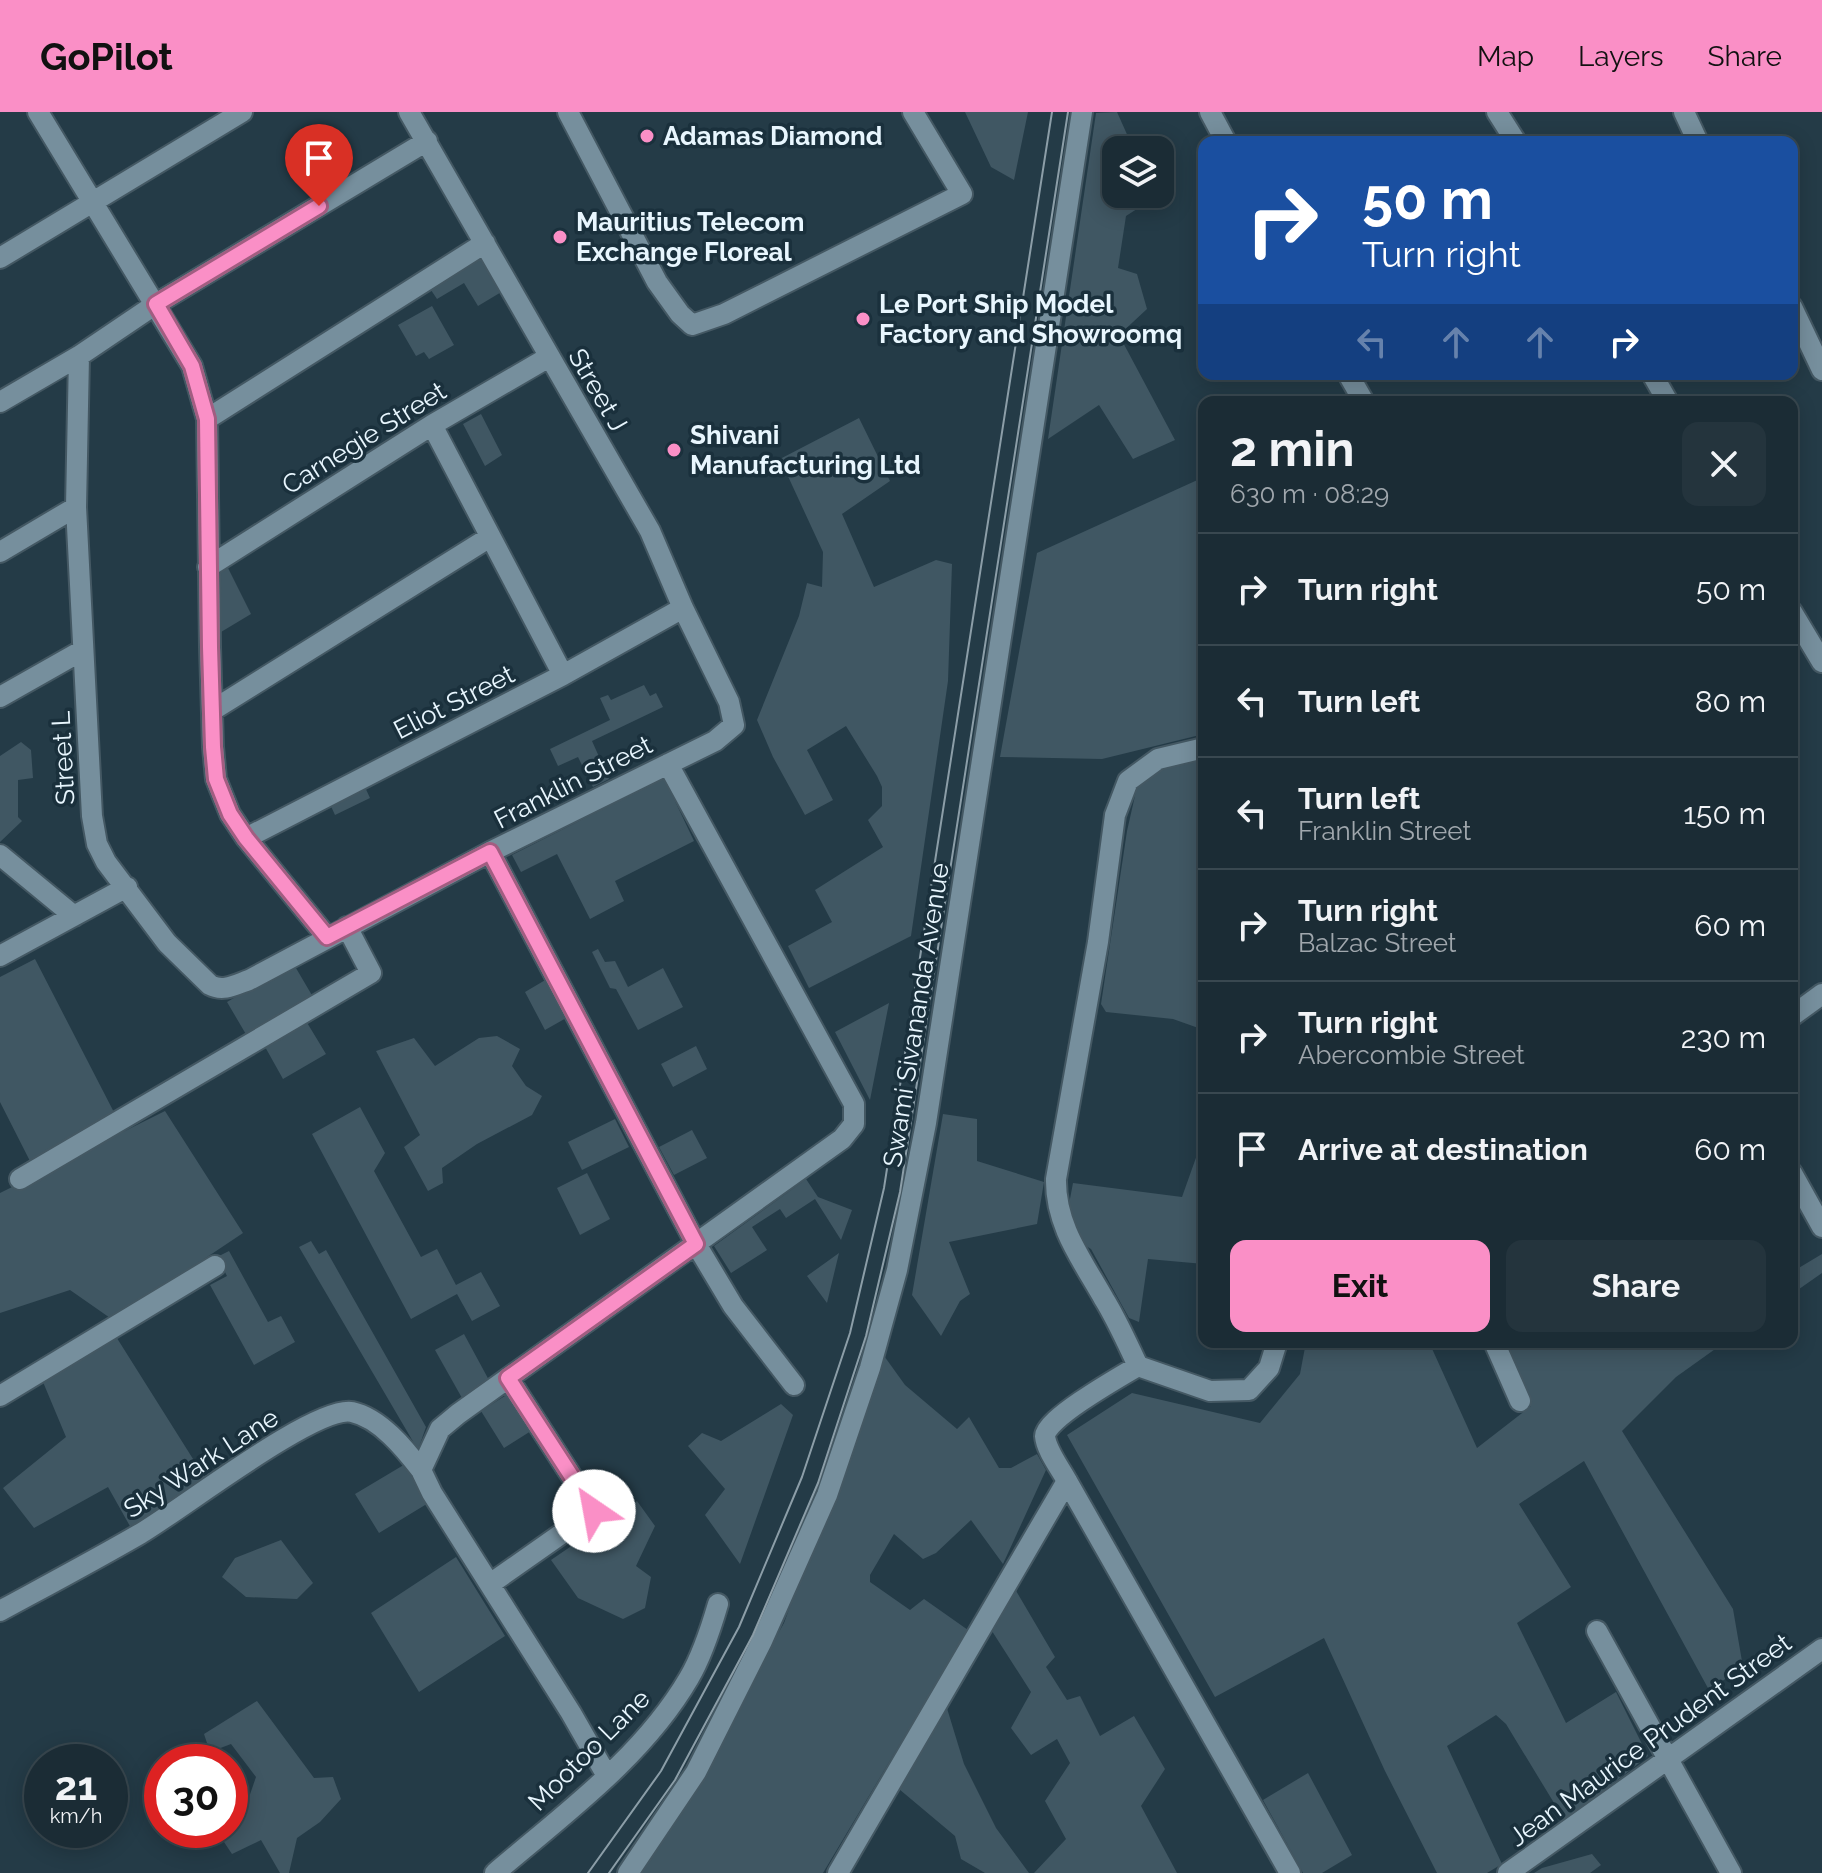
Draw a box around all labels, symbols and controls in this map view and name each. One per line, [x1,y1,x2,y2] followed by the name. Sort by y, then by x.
[40,34,173,79] text: GoPilot
[1477,40,1534,73] text: Map
[1578,40,1664,73] text: Layers
[1708,40,1782,73] text: Share
[663,121,883,151] place label: Adamas Diamond
[285,124,353,206] pin
[638,127,656,145] marker: Adamas Diamond
[297,136,341,180] icon: arrive
[1102,136,1174,208] map controls
[1102,136,1174,208] button: layers
[1362,166,1493,232] text: 50 m
[1230,168,1334,272] icon: right
[576,207,804,267] place label: Mauritius Telecom Exchange Floreal
[551,228,569,246] marker: Mauritius Telecom Exchange Floreal
[1362,233,1521,275] text: Turn right
[879,289,1182,349] place label: Le Port Ship Model Factory and Showroomq
[854,310,872,328] marker: Le Port Ship Model Factory and Showroomq
[1350,320,1394,364] icon: left
[1434,320,1478,364] icon: ahead
[1518,320,1562,364] icon: ahead
[1602,320,1646,364] icon: right
[562,343,634,437] street label: Street J
[277,376,452,500] street label: Carnegie Street
[690,420,921,480] place label: Shivani Manufacturing Ltd
[1230,421,1355,477] text: 2 min
[1682,422,1766,506] button: close
[665,441,683,459] marker: Shivani Manufacturing Ltd
[1230,479,1389,509] text: 630 m · 08:29
[1230,567,1274,611] icon: right
[1298,572,1438,607] text: Turn right
[1696,572,1766,607] text: 50 m
[389,659,520,745] street label: Eliot Street
[1230,679,1274,723] icon: left
[1298,684,1420,719] text: Turn left
[1695,684,1766,719] text: 80 m
[46,710,80,806] street label: Street L
[489,729,657,835] street label: Franklin Street
[1298,781,1420,816] text: Turn left
[1230,791,1274,835] icon: left
[1683,796,1766,831] text: 150 m
[1298,816,1471,846] text: Franklin Street
[877,861,955,1169] street label: Swami Sivananda Avenue
[1298,893,1438,928] text: Turn right
[1230,903,1274,947] icon: right
[1694,908,1766,943] text: 60 m
[1298,928,1457,958] text: Balzac Street
[1298,1005,1438,1040] text: Turn right
[1230,1015,1274,1059] icon: right
[1681,1020,1766,1055] text: 230 m
[1298,1040,1525,1070] text: Abercombie Street
[1230,1127,1274,1171] icon: arrive
[1298,1132,1588,1167] text: Arrive at destination
[1694,1132,1766,1167] text: 60 m
[1230,1240,1490,1332] button: Exit
[1506,1240,1766,1332] button: Share
[118,1402,284,1524] street label: Sky Wark Lane
[552,1469,636,1553] position arrow
[1503,1627,1797,1852] street label: Jean Maurice Prudent Street
[522,1683,656,1817] street label: Mootoo Lane
[144,1744,248,1848] speed limit sign: 30
[55,1762,97,1809] text: 21
[50,1804,102,1828] text: km/h

